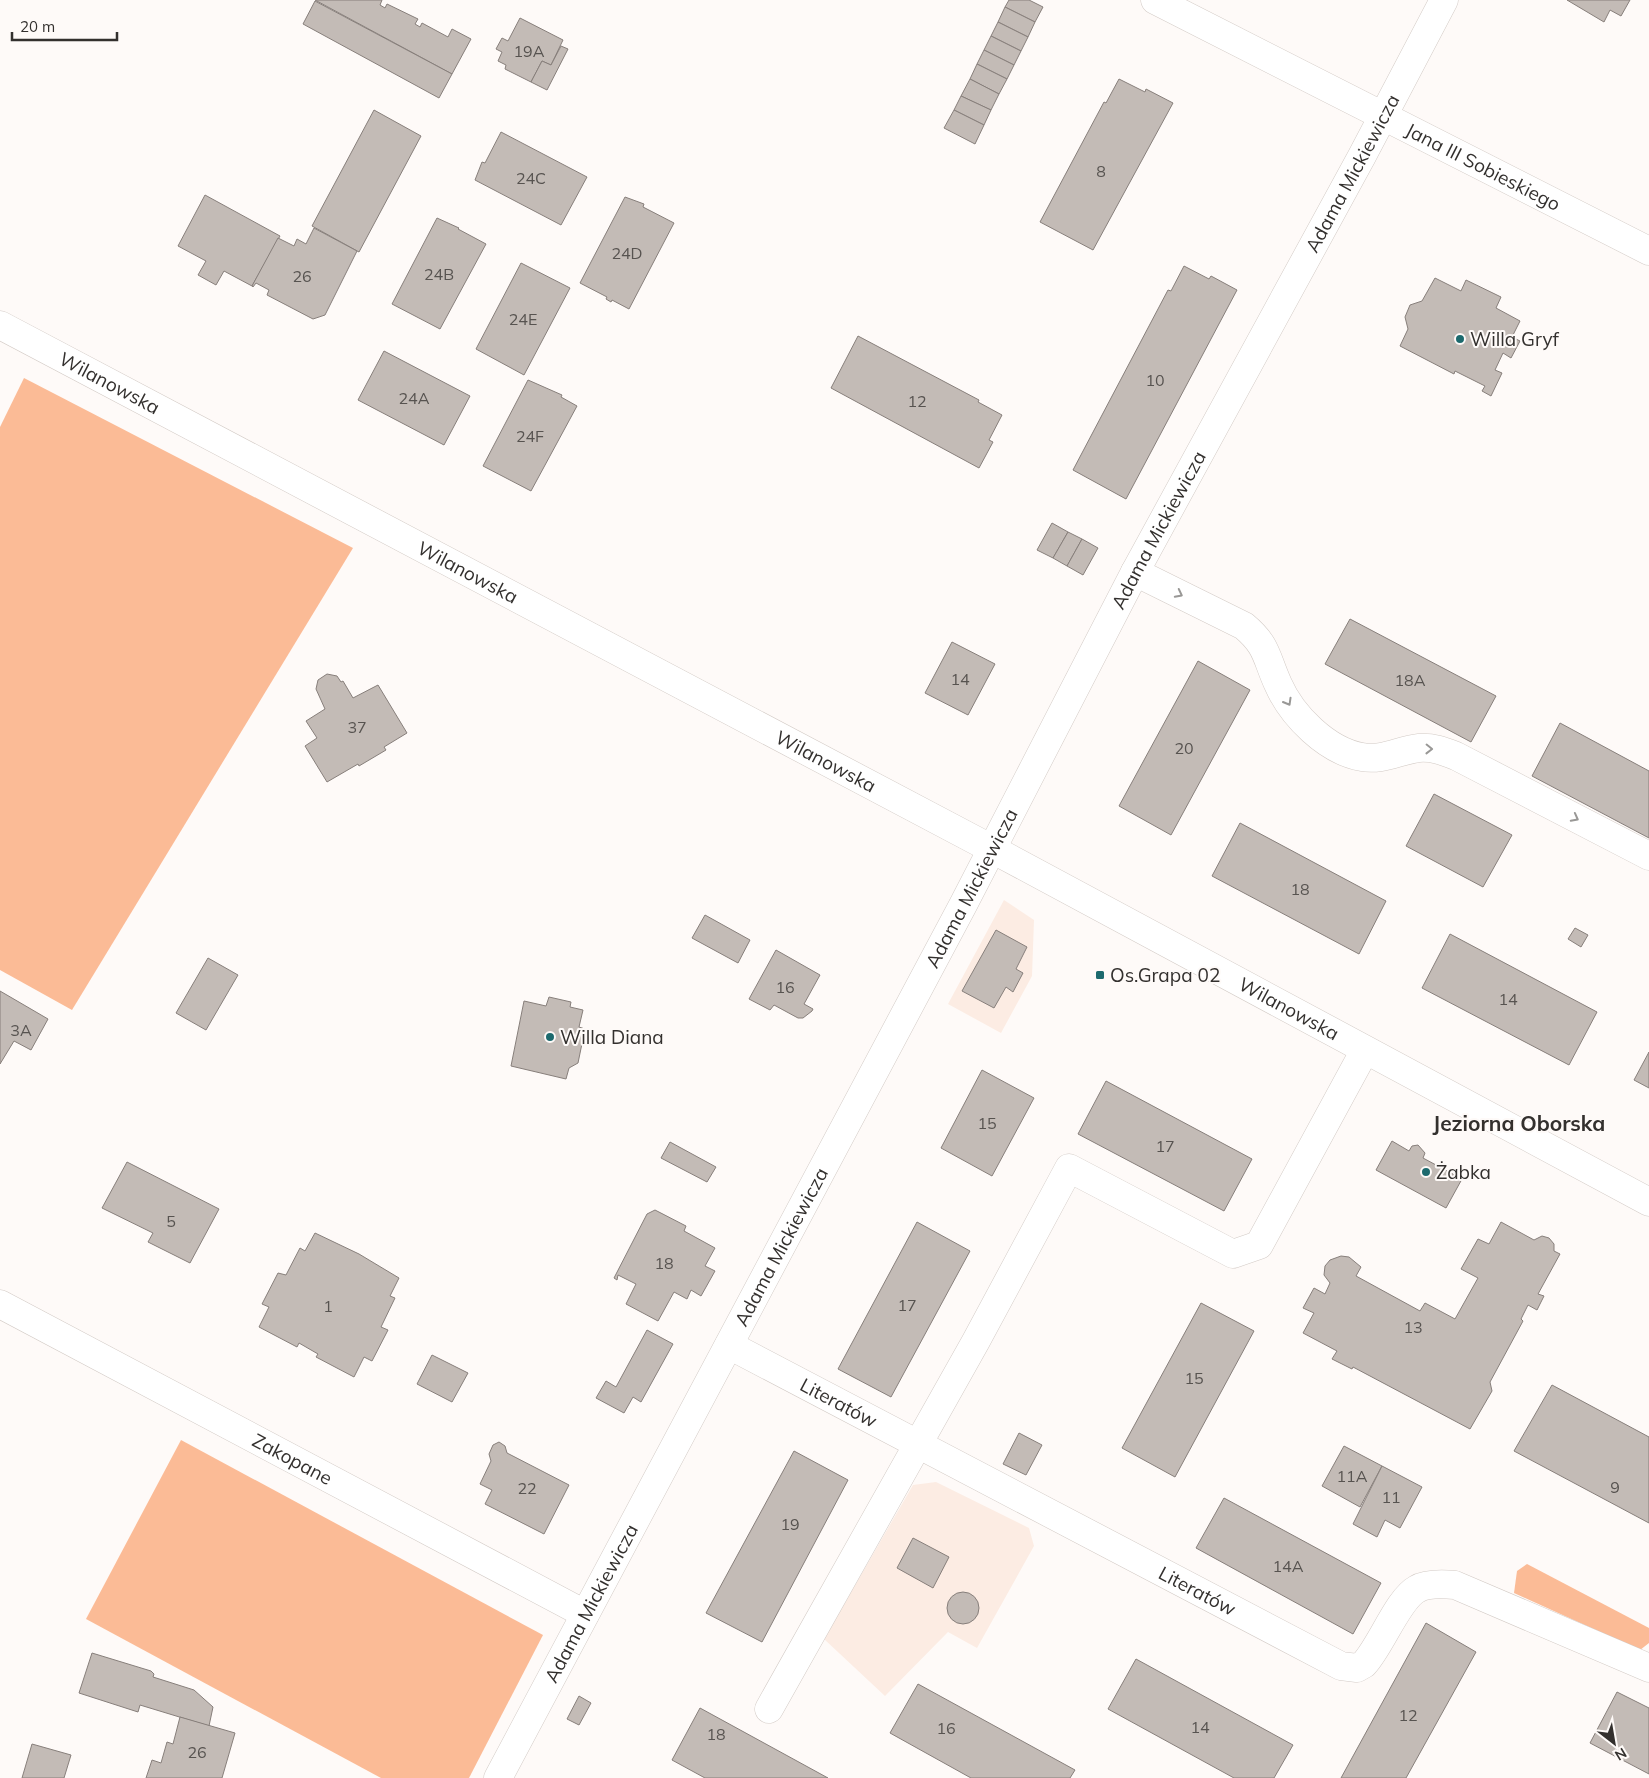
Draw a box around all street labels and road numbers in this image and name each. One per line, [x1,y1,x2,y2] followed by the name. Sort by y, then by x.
[1300,90,1404,256] street label: Adama Mickiewicza
[1402,117,1564,216] street label: Jana III Sobieskiego
[55,347,164,419] street label: Wilanowska
[1106,447,1211,613] street label: Adama Mickiewicza
[413,536,522,608] street label: Wilanowska
[771,725,880,798] street label: Wilanowska
[920,804,1023,972] street label: Adama Mickiewicza
[1235,972,1343,1045] street label: Wilanowska
[729,1163,833,1330] street label: Adama Mickiewicza
[796,1373,881,1433] street label: Literatów
[248,1428,337,1490] street label: Zakopane
[539,1520,643,1687] street label: Adama Mickiewicza
[1155,1561,1240,1621] street label: Literatów

